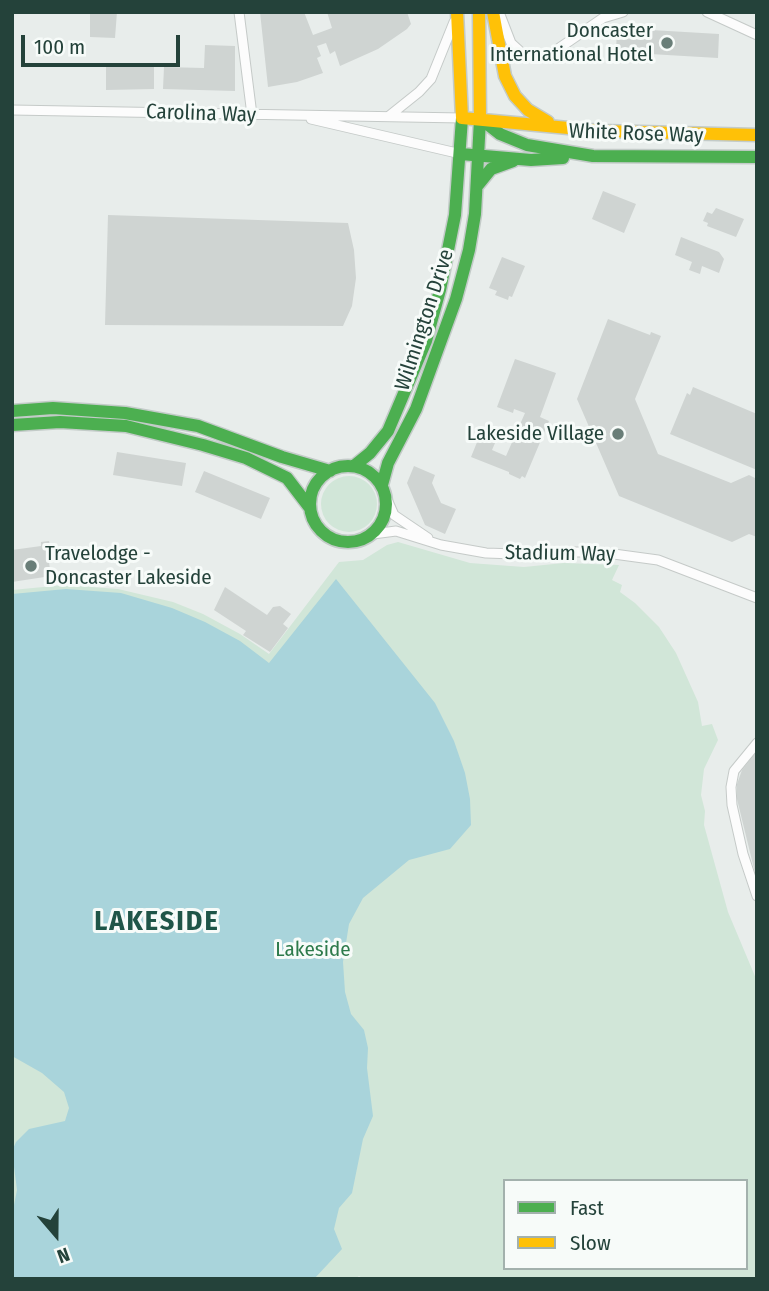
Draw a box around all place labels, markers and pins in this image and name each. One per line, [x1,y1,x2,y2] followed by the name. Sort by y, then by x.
[490,18,653,68] place label: Doncaster International Hotel
[659,35,675,51] marker: Doncaster International Hotel
[467,421,604,447] place label: Lakeside Village
[610,426,626,442] marker: Lakeside Village
[45,541,212,591] place label: Travelodge - Doncaster Lakeside
[23,558,39,574] marker: Travelodge - Doncaster Lakeside

